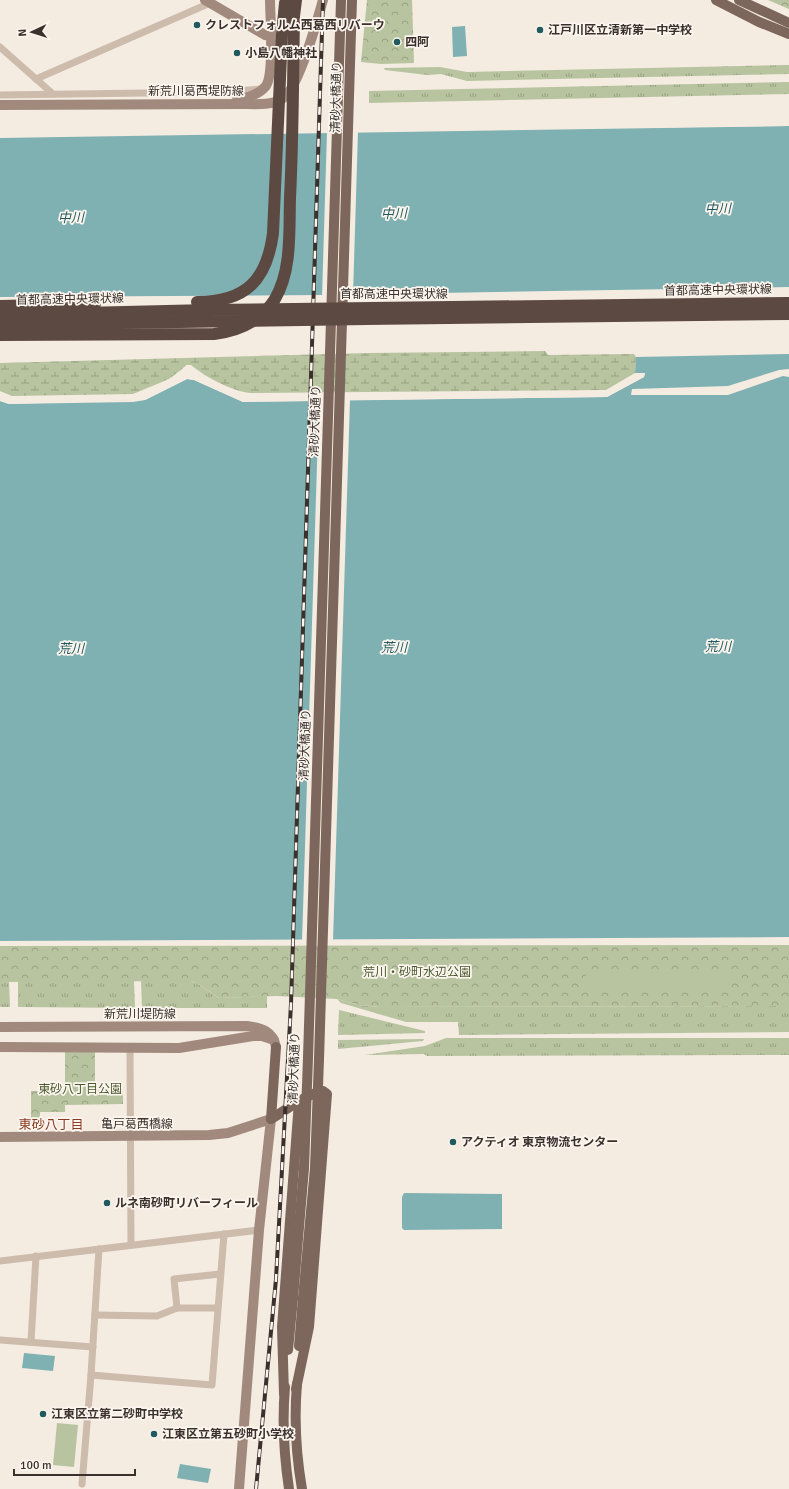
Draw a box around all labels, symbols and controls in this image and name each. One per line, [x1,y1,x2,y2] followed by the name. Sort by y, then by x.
[12,12,52,52] north arrow
[205,18,385,33] place label: クレストフォルム西葛西リバーウ
[192,20,202,30] marker: クレストフォルム西葛西リバーウ
[548,23,692,38] place label: 江戸川区立清新第一中学校
[535,25,545,35] marker: 江戸川区立清新第一中学校
[16,28,29,37] text: N
[405,35,429,50] place label: 四阿
[392,37,402,47] marker: 四阿
[245,46,317,61] place label: 小島八幡神社
[232,48,242,58] marker: 小島八幡神社
[328,61,345,133] street label: 清砂大橋通り
[148,84,244,99] street label: 新荒川葛西堤防線
[705,201,733,217] water label: 中川
[381,206,409,222] water label: 中川
[58,210,86,226] water label: 中川
[664,282,772,299] street label: 首都高速中央環状線
[340,287,448,302] street label: 首都高速中央環状線
[16,291,124,308] street label: 首都高速中央環状線
[307,385,324,457] street label: 清砂大橋通り
[705,639,733,655] water label: 荒川
[381,640,409,656] water label: 荒川
[58,641,86,657] water label: 荒川
[297,709,314,781] street label: 清砂大橋通り
[363,965,471,980] park label: 荒川・砂町水辺公園
[104,1007,176,1022] street label: 新荒川堤防線
[286,1032,303,1104] street label: 清砂大橋通り
[38,1082,122,1097] park label: 東砂八丁目公園
[18,1117,84,1133] district label: 東砂八丁目
[101,1117,173,1132] street label: 亀戸葛西橋線
[461,1135,618,1150] place label: アクティオ 東京物流センター
[448,1137,458,1147] marker: アクティオ 東京物流センター
[115,1196,258,1211] place label: ルネ南砂町リバーフィール
[102,1198,112,1208] marker: ルネ南砂町リバーフィール
[51,1407,183,1422] place label: 江東区立第二砂町中学校
[38,1409,48,1419] marker: 江東区立第二砂町中学校
[162,1427,294,1442] place label: 江東区立第五砂町小学校
[149,1429,159,1439] marker: 江東区立第五砂町小学校
[14,1451,135,1477] scale bar
[20,1458,52,1473] text: 100 m

